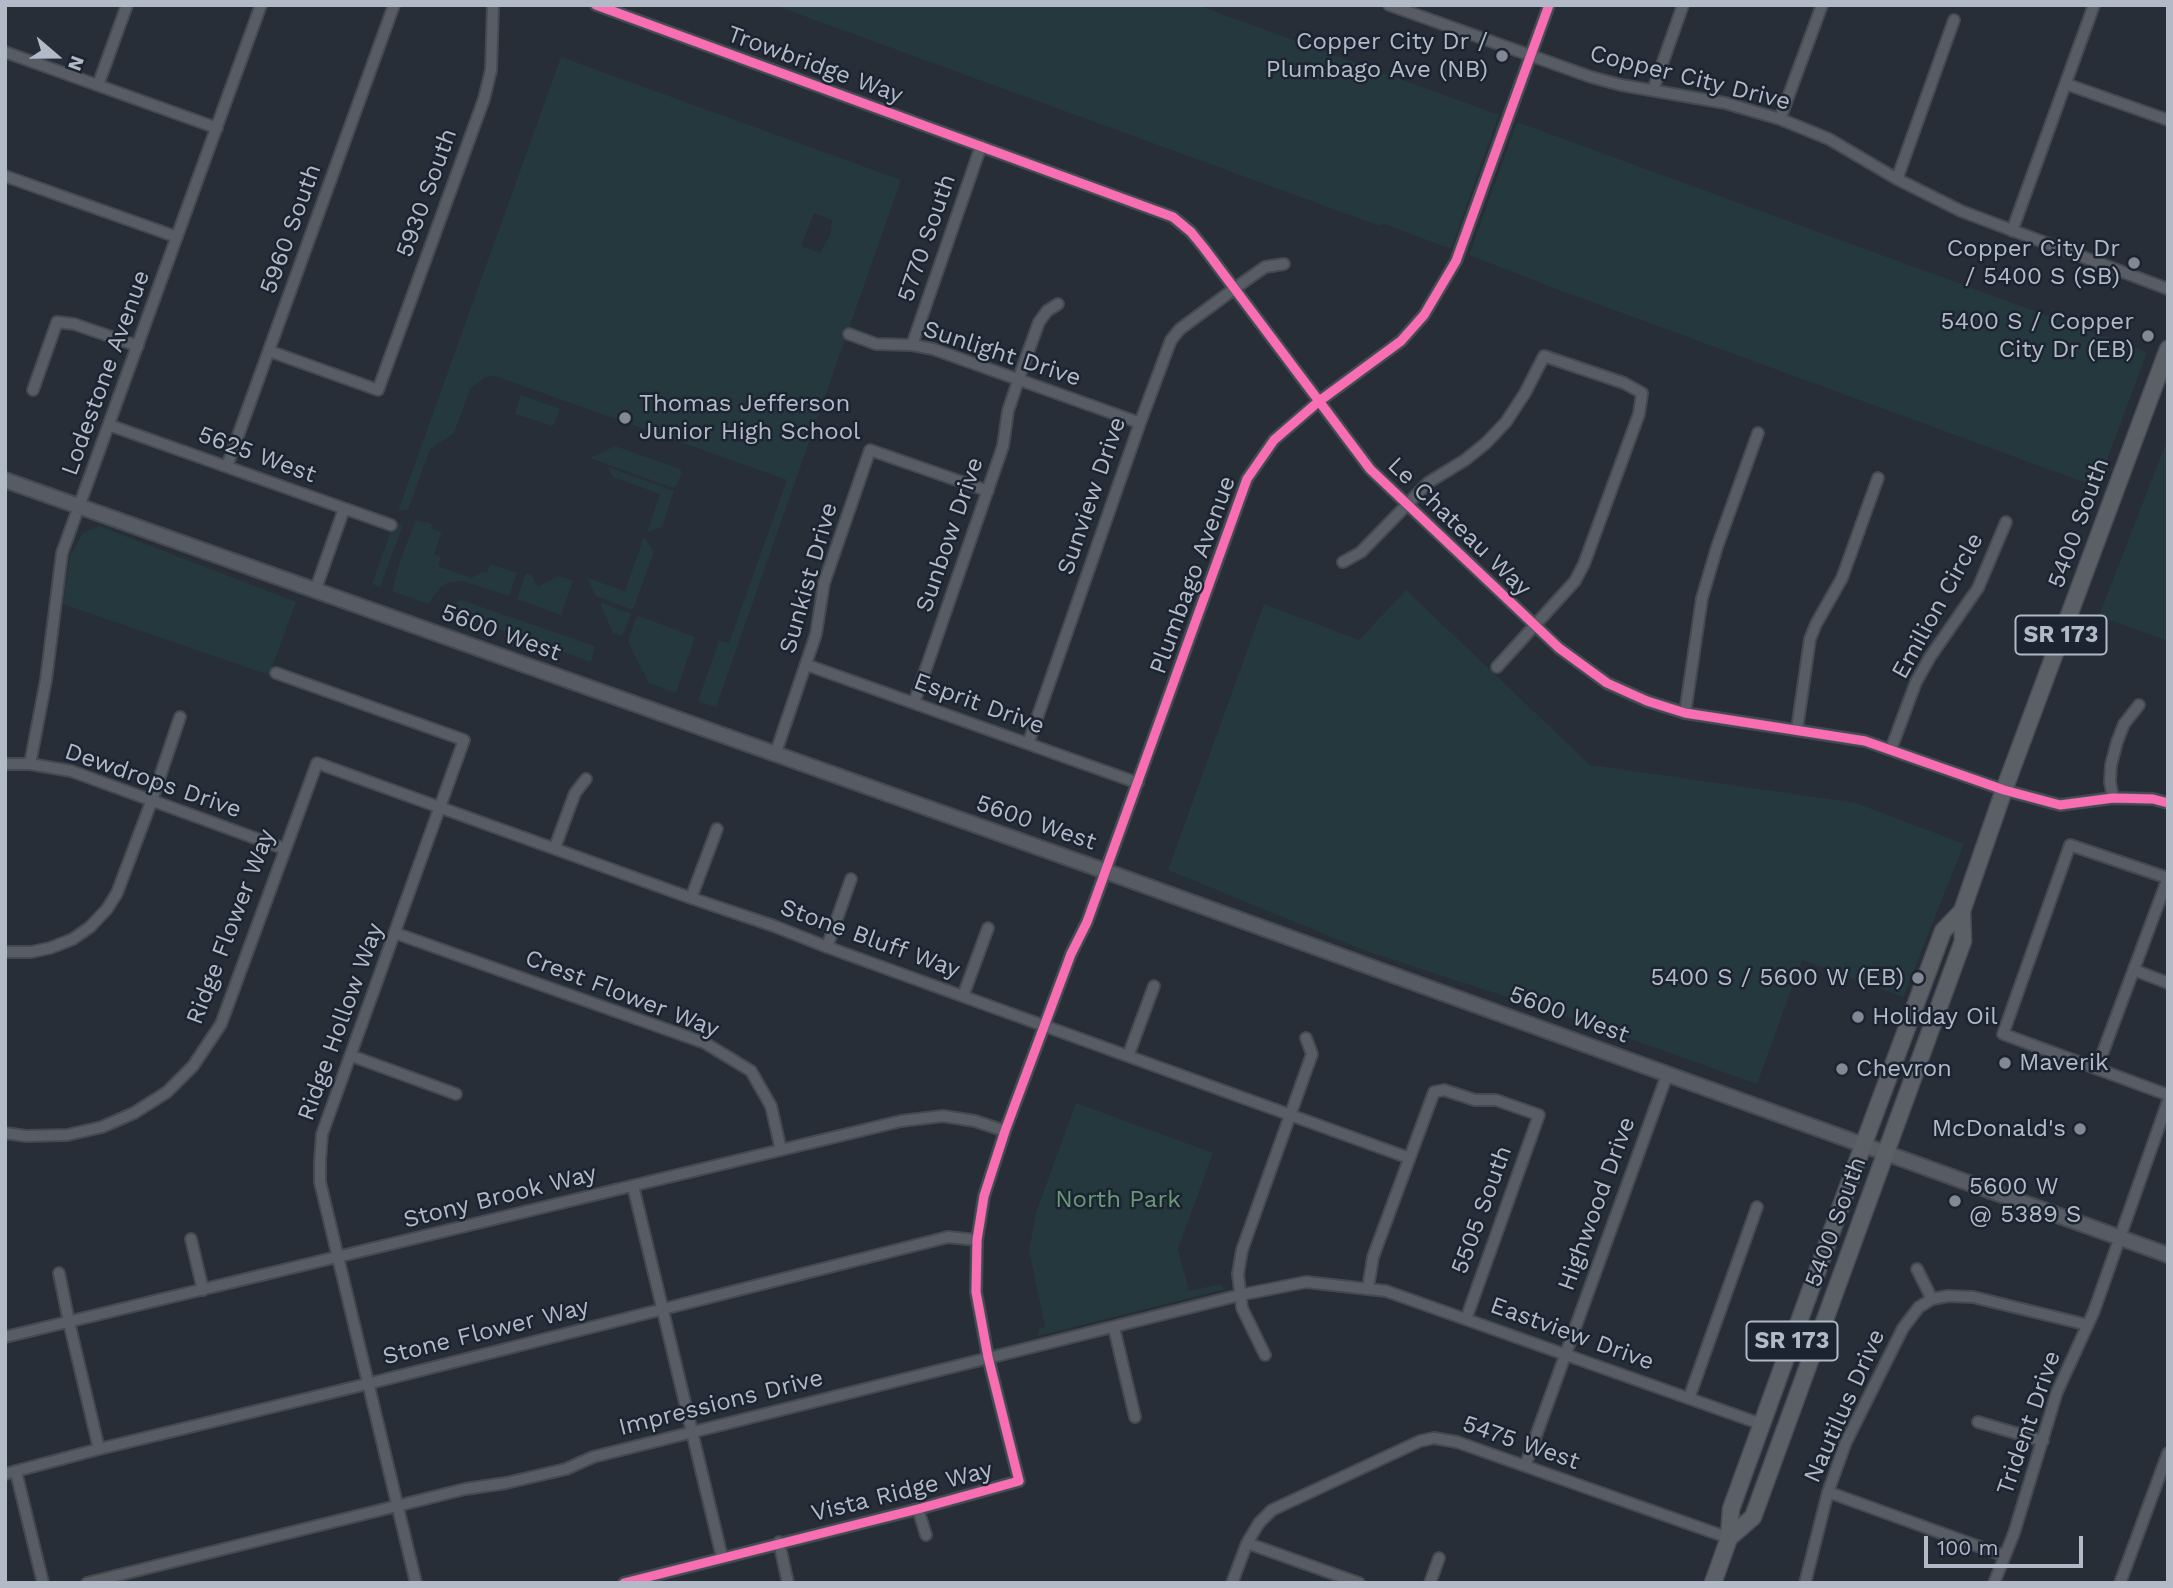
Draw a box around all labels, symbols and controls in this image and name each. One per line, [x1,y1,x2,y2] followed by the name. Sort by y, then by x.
[723,20,907,110] street label: Trowbridge Way
[21,21,91,91] north arrow
[1266,28,1488,84] place label: Copper City Dr / Plumbago Ave (NB)
[1587,39,1793,117] street label: Copper City Drive
[1494,48,1510,64] marker: Copper City Dr / Plumbago Ave (NB)
[63,53,89,74] text: N
[390,125,464,261] street label: 5930 South
[254,160,328,298] street label: 5960 South
[892,170,962,306] street label: 5770 South
[1947,235,2120,291] place label: Copper City Dr / 5400 S (SB)
[2126,255,2142,271] marker: Copper City Dr / 5400 S (SB)
[56,267,156,479] street label: Lodestone Avenue
[1940,308,2134,364] place label: 5400 S / Copper City Dr (EB)
[920,315,1084,393] street label: Sunlight Drive
[2140,328,2156,344] marker: 5400 S / Copper City Dr (EB)
[639,390,860,446] place label: Thomas Jefferson Junior High School
[617,410,633,426] marker: Thomas Jefferson Junior High School
[1052,413,1132,579] street label: Sunview Drive
[194,420,320,490] street label: 5625 West
[1381,451,1537,603] street label: Le Chateau Way
[910,454,990,616] street label: Sunbow Drive
[2042,454,2116,592] street label: 5400 South
[1144,472,1242,678] street label: Plumbago Avenue
[774,499,844,657] street label: Sunkist Drive
[1886,528,1990,684] street label: Emilion Circle
[437,598,565,668] street label: 5600 West
[2016,615,2106,654] road number: SR 173
[910,667,1048,741] street label: Esprit Drive
[61,737,245,825] street label: Dewdrops Drive
[972,789,1100,857] street label: 5600 West
[180,825,282,1029] street label: Ridge Flower Way
[776,893,964,985] street label: Stone Bluff Way
[292,919,390,1125] street label: Ridge Hollow Way
[521,944,723,1044] street label: Crest Flower Way
[1651,964,1904,992] place label: 5400 S / 5600 W (EB)
[1910,970,1926,986] marker: 5400 S / 5600 W (EB)
[1505,980,1633,1050] street label: 5600 West
[1872,1003,1998,1031] place label: Holiday Oil
[1850,1009,1866,1025] marker: Holiday Oil
[2019,1049,2109,1077] place label: Maverik
[1856,1055,1952,1083] place label: Chevron
[1997,1055,2013,1071] marker: Maverik
[1834,1061,1850,1077] marker: Chevron
[1552,1113,1642,1295] street label: Highwood Drive
[1932,1115,2066,1143] place label: McDonald's
[2072,1121,2088,1137] marker: McDonald's
[1445,1142,1519,1278] street label: 5505 South
[1799,1153,1873,1291] street label: 5400 South
[400,1159,600,1235] street label: Stony Brook Way
[1969,1173,2081,1229] place label: 5600 W @ 5389 S
[1055,1186,1181,1214] park label: North Park
[1947,1193,1963,1209] marker: 5600 W @ 5389 S
[1486,1291,1658,1377] street label: Eastview Drive
[380,1292,592,1372] street label: Stone Flower Way
[1746,1322,1838,1360] road number: SR 173
[1798,1325,1892,1487] street label: Nautilus Drive
[1991,1347,2067,1499] street label: Trident Drive
[616,1364,826,1442] street label: Impressions Drive
[1459,1410,1583,1476] street label: 5475 West
[808,1456,996,1528] street label: Vista Ridge Way
[1928,1522,2087,1566] scale bar
[1937,1535,1999,1560] text: 100 m

